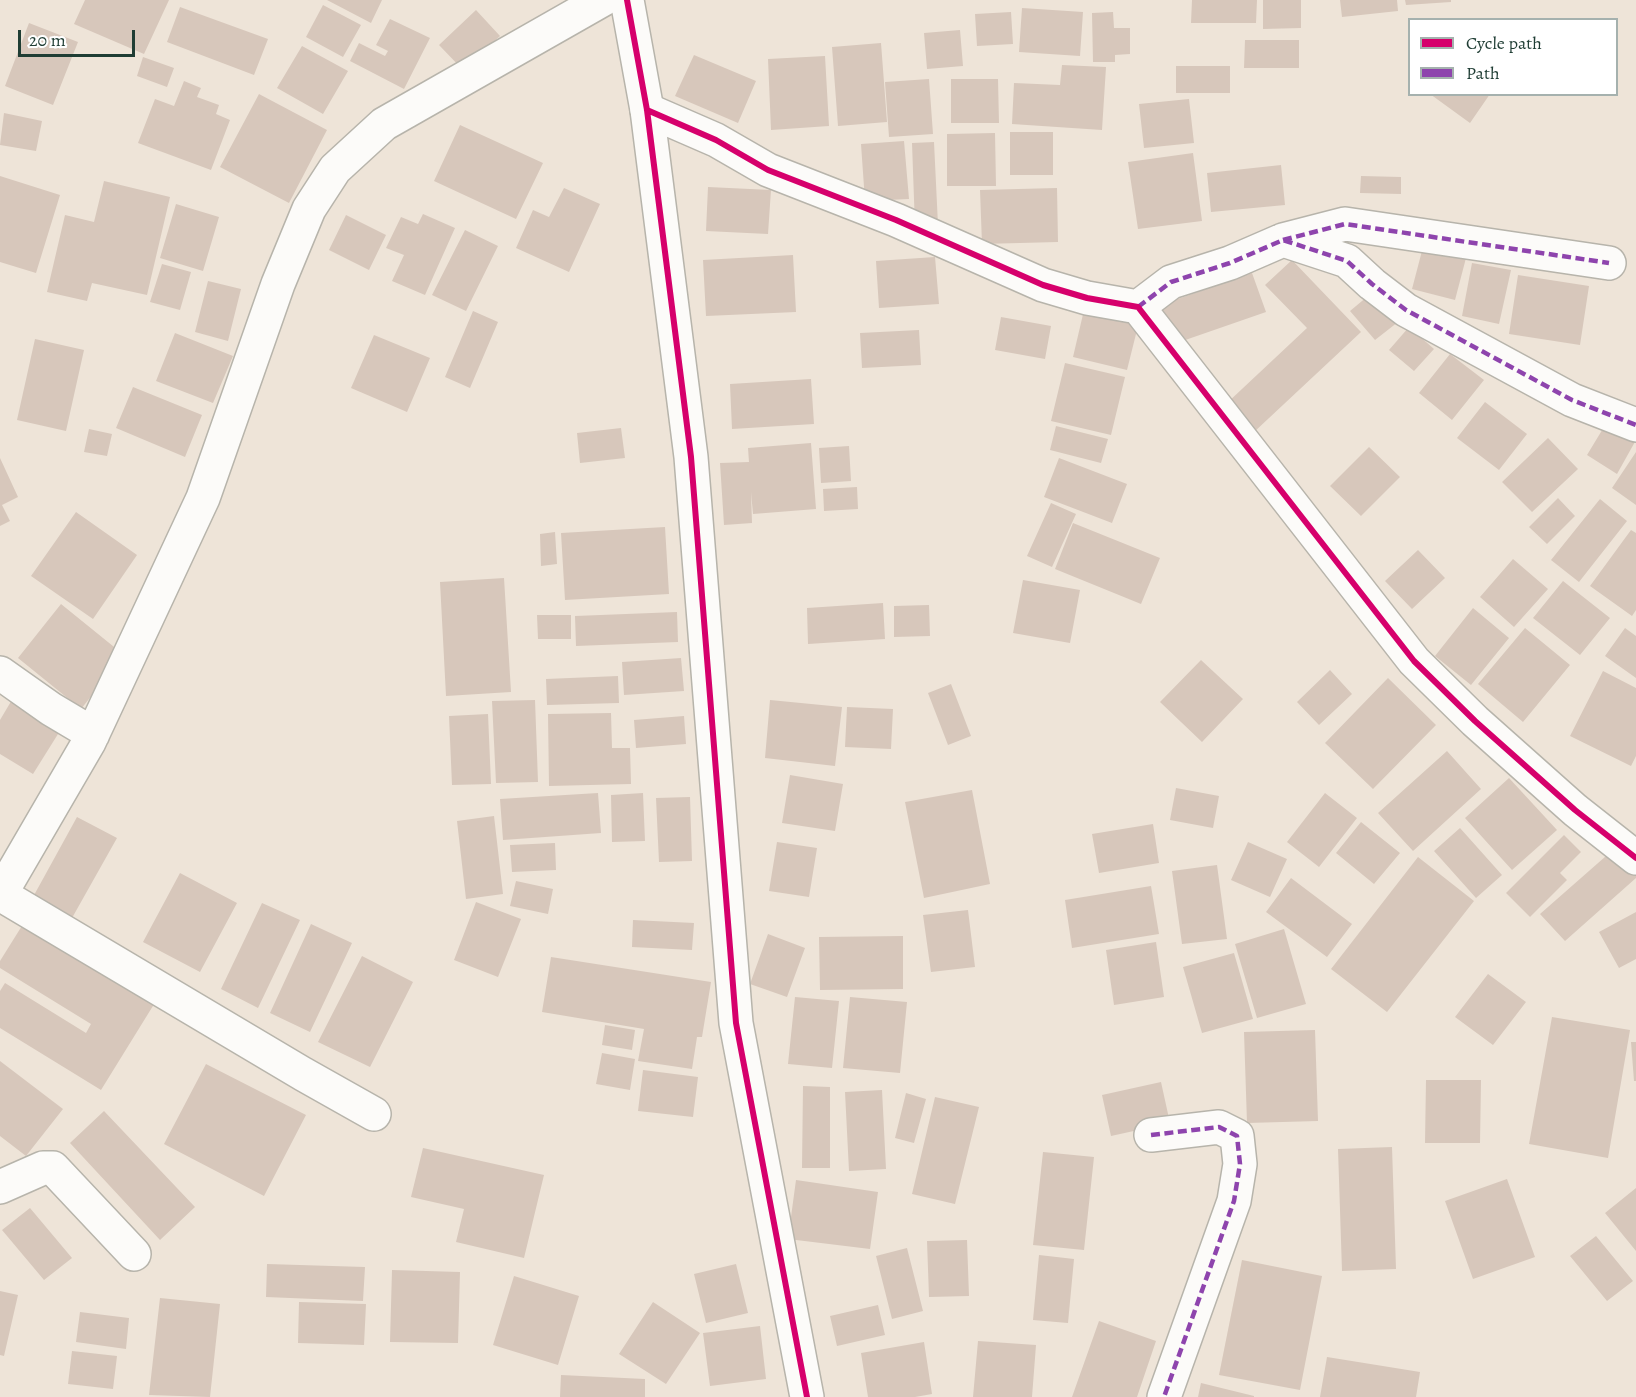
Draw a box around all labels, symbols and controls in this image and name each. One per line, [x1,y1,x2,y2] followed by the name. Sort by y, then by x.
[21,18,138,56] scale bar
[1408,18,1618,96] legend
[29,28,66,52] text: 20 m
[1466,31,1542,55] text: Cycle path
[1466,61,1500,85] text: Path

